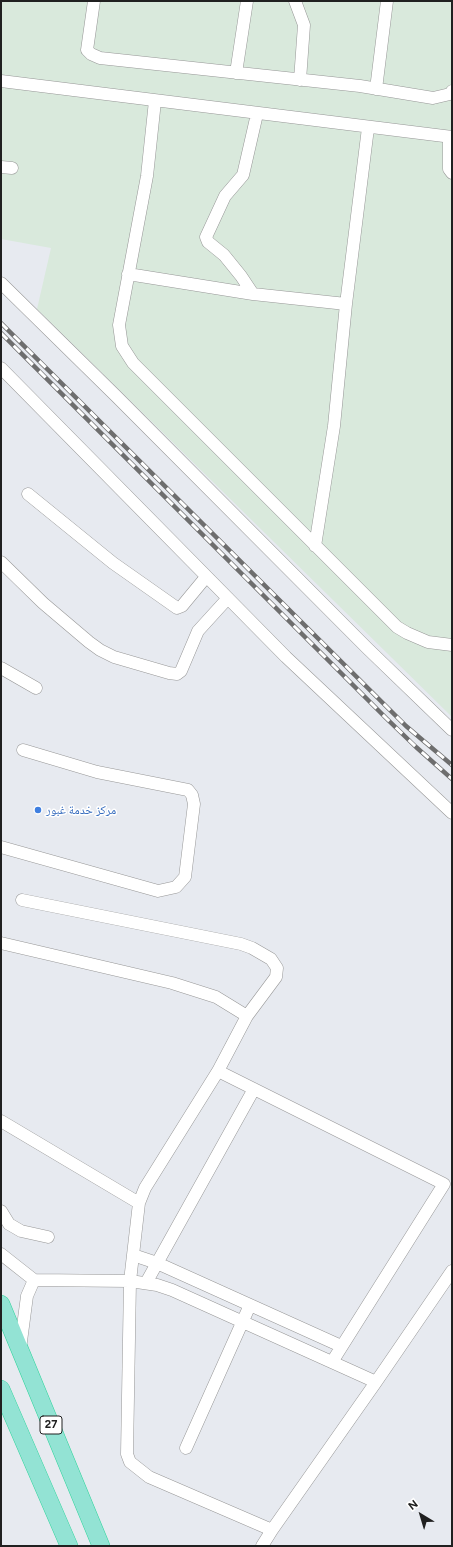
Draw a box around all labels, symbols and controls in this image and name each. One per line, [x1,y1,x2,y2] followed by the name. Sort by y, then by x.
[46,803,116,817] place label: مركز خدمة غبور
[33,805,43,815] marker: مركز خدمة غبور
[40,1416,62,1434] road number: 27
[401,1495,441,1535] north arrow
[406,1497,421,1513] text: N

